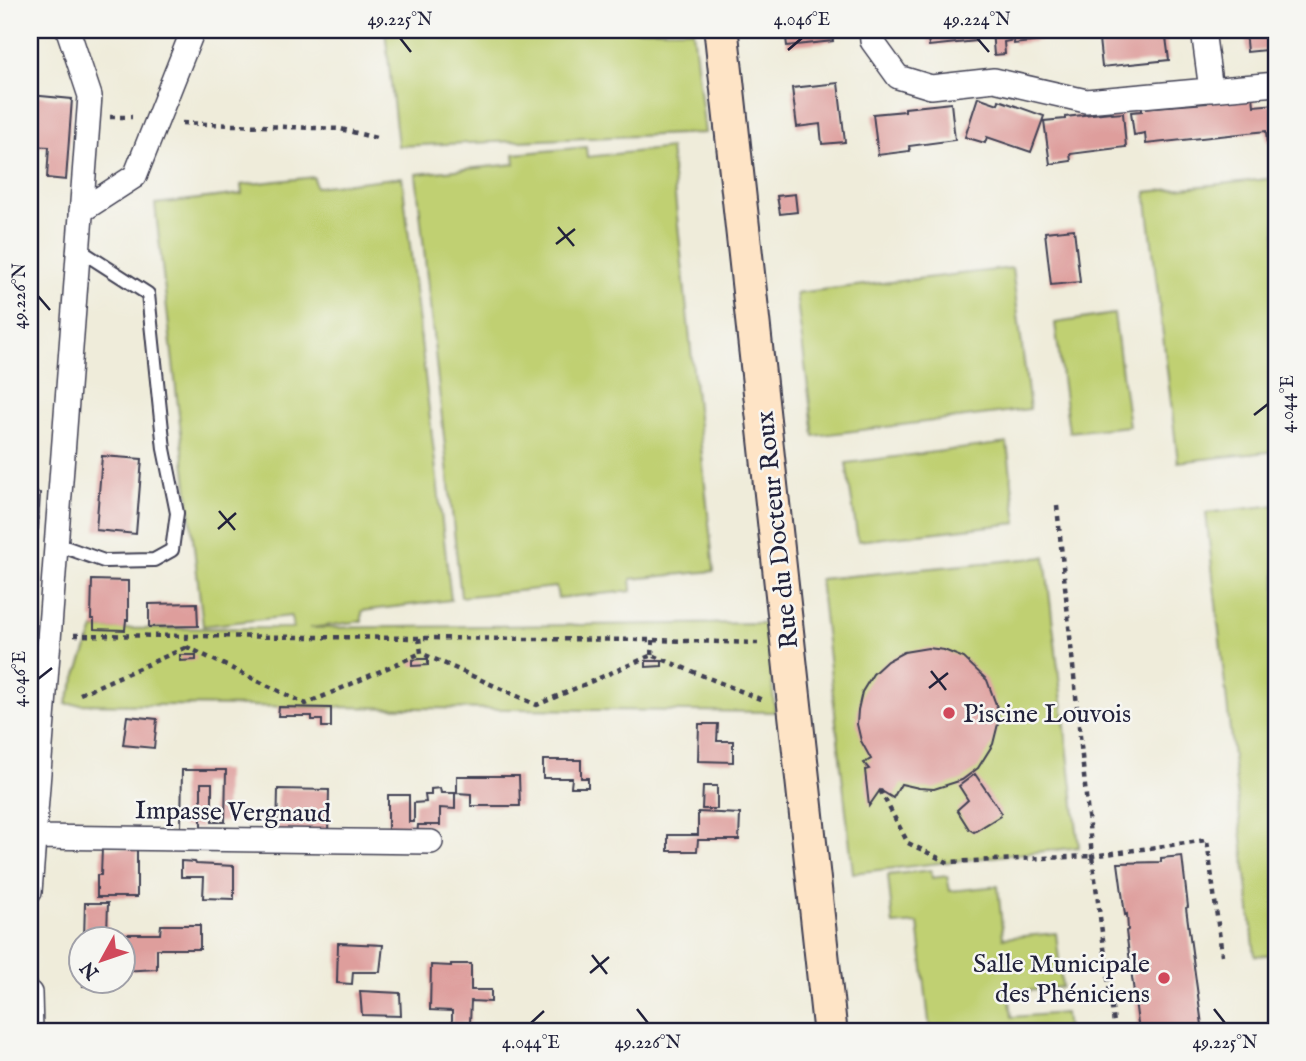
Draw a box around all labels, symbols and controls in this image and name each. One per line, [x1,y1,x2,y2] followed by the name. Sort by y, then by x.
[367,9,433,32] text: 49.225°N
[774,9,830,32] text: 4.046°E
[943,9,1011,32] text: 49.224°N
[9,262,32,329] text: 49.226°N
[1277,375,1300,433] text: 4.044°E
[749,409,806,650] street label: Rue du Docteur Roux
[9,651,32,707] text: 4.046°E
[963,698,1131,731] place label: Piscine Louvois
[941,705,957,721] marker: Piscine Louvois
[135,794,331,831] street label: Impasse Vergnaud
[66,925,136,995] north arrow
[973,948,1150,1011] place label: Salle Municipale des Phéniciens
[76,955,106,984] text: N
[1156,970,1172,986] marker: Salle Municipale des Phéniciens
[502,1032,560,1055] text: 4.044°E
[615,1032,682,1055] text: 49.226°N
[1192,1032,1258,1055] text: 49.225°N

